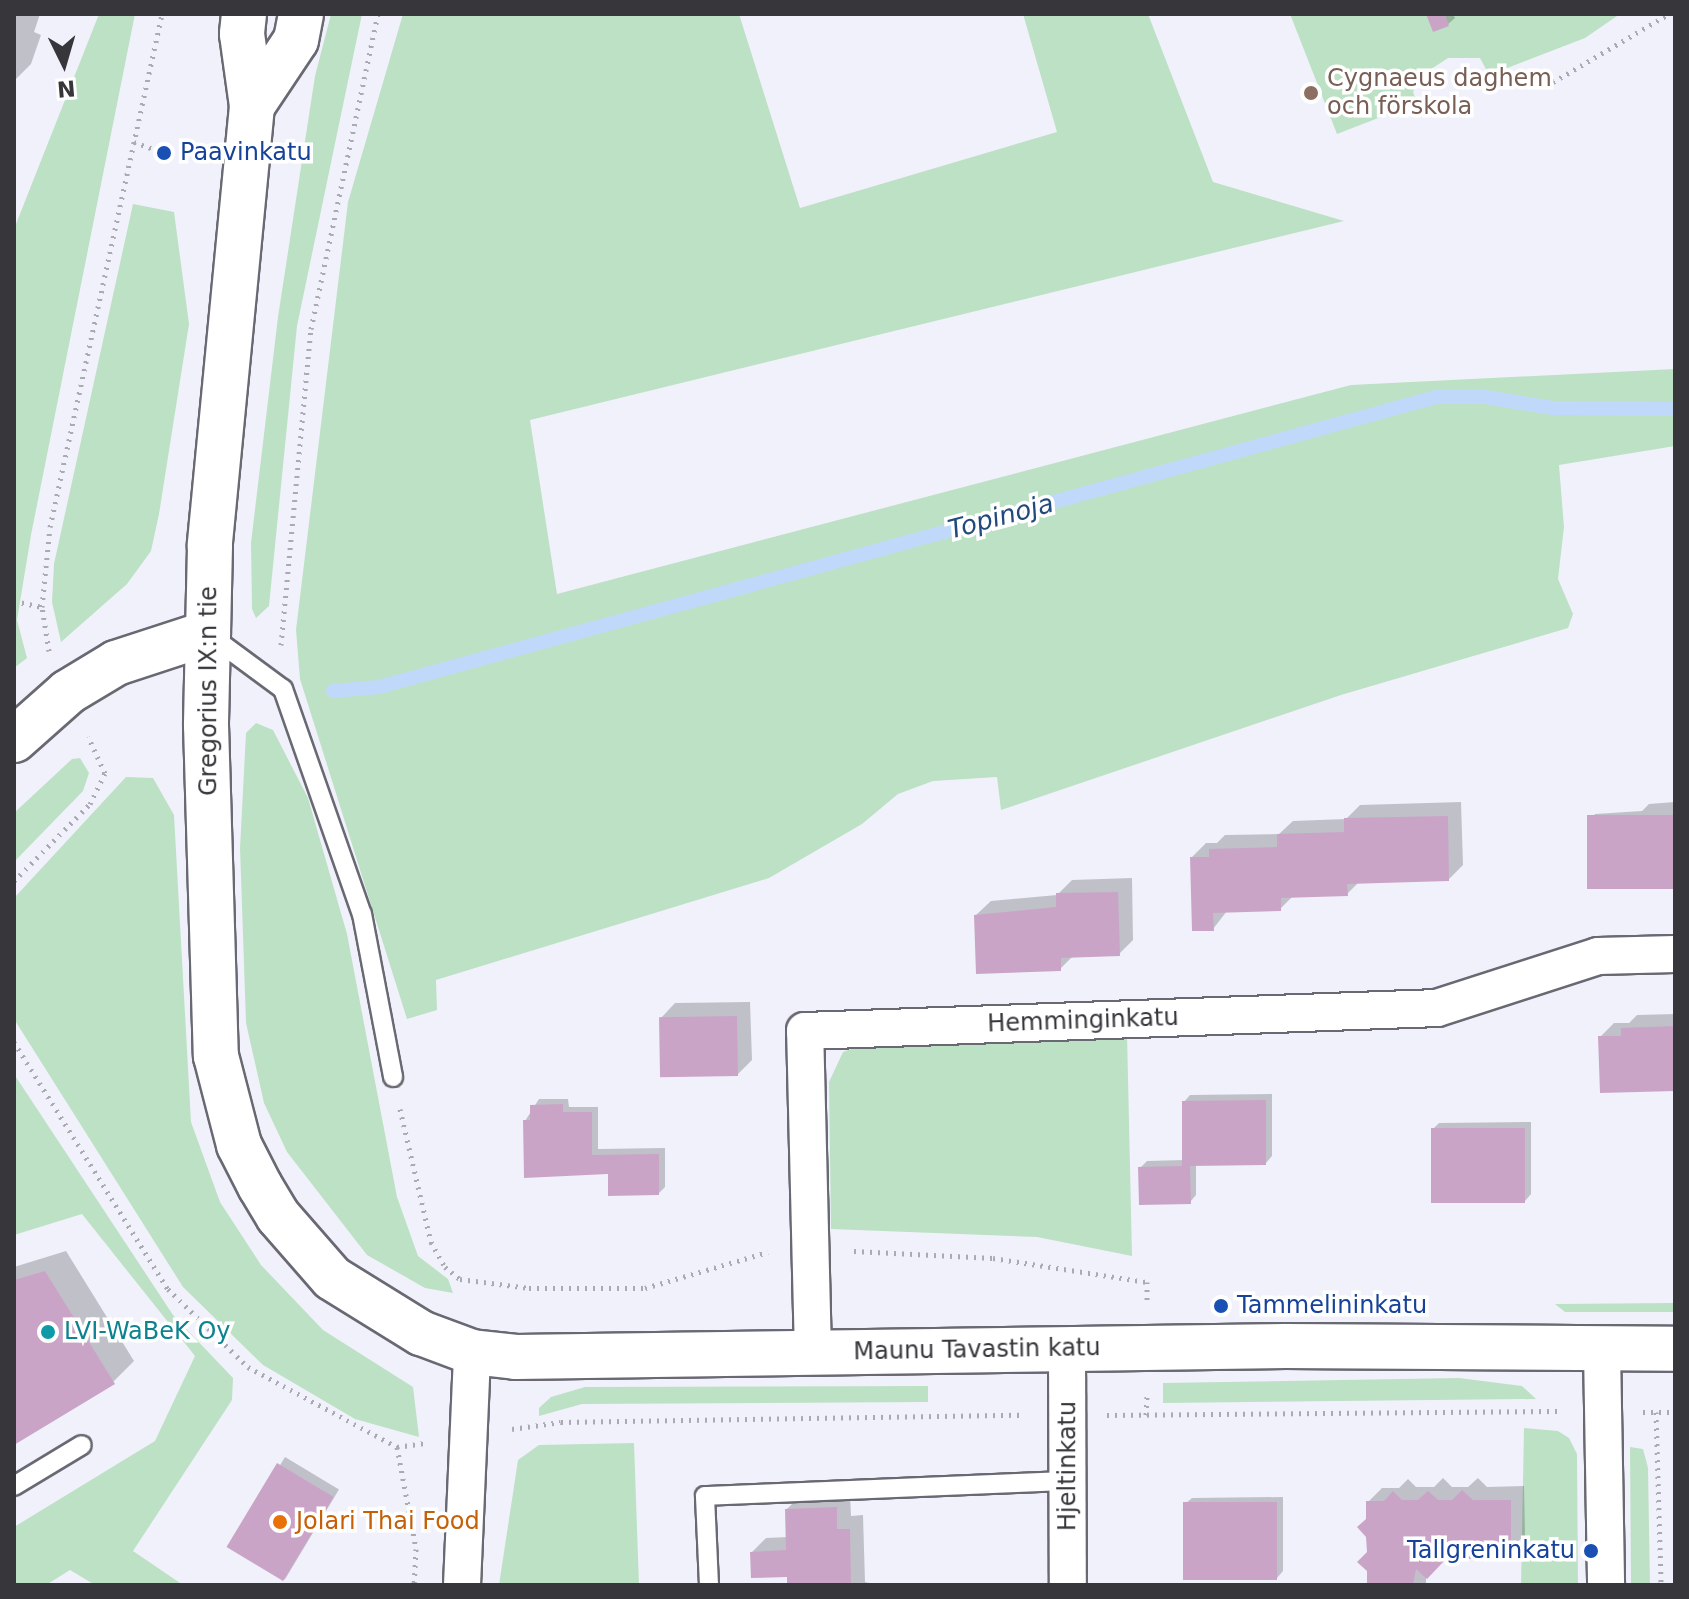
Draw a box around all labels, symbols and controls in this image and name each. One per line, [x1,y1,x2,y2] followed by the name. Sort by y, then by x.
[24,24,104,104] north arrow
[1327,65,1552,121] place label: Cygnaeus daghem och förskola
[56,75,76,102] text: N
[1302,84,1320,102] marker: Cygnaeus daghem och förskola
[180,139,312,167] place label: Paavinkatu
[155,144,173,162] marker: Paavinkatu
[945,488,1057,546] water label: Topinoja
[195,586,223,796] street label: Gregorius IX:n tie
[987,1003,1179,1039] street label: Hemminginkatu
[1237,1292,1427,1320] place label: Tammelininkatu
[1212,1297,1230,1315] marker: Tammelininkatu
[64,1318,231,1346] place label: LVI-WaBeK Oy
[39,1323,57,1341] marker: LVI-WaBeK Oy
[853,1333,1101,1367] street label: Maunu Tavastin katu
[1054,1401,1082,1531] street label: Hjeltinkatu
[296,1508,480,1536] place label: Jolari Thai Food
[271,1513,289,1531] marker: Jolari Thai Food
[1407,1537,1575,1565] place label: Tallgreninkatu
[1582,1542,1600,1560] marker: Tallgreninkatu

